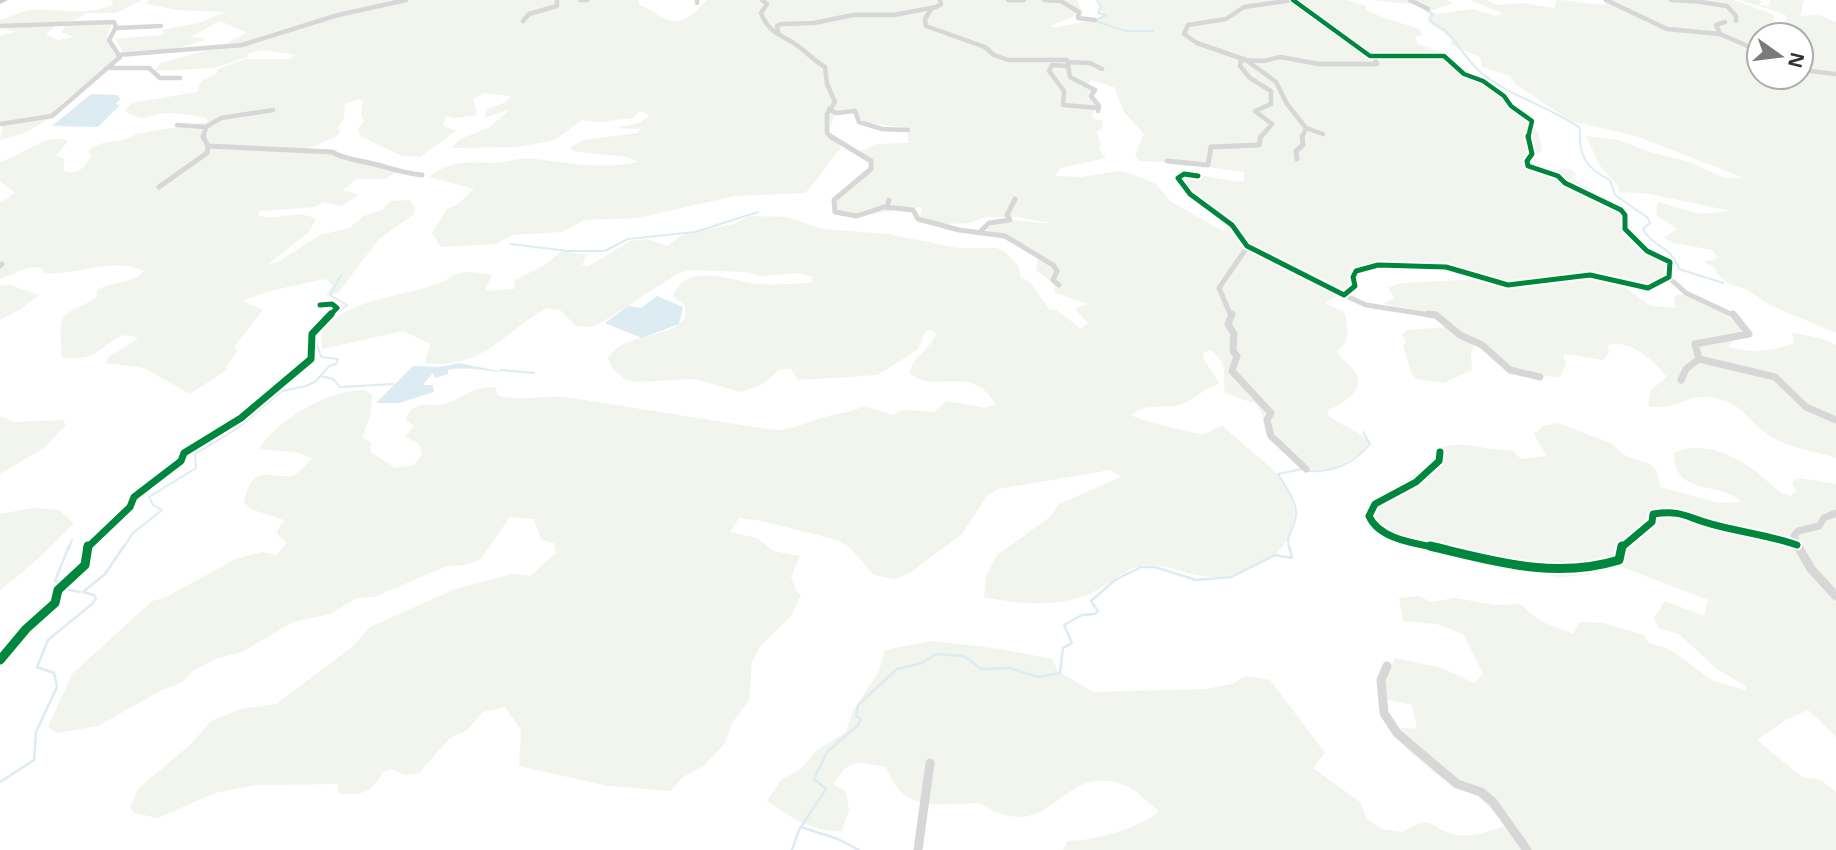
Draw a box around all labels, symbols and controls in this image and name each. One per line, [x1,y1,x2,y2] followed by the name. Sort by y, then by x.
[1745,21,1815,91] north arrow
[1782,49,1811,71] text: N

